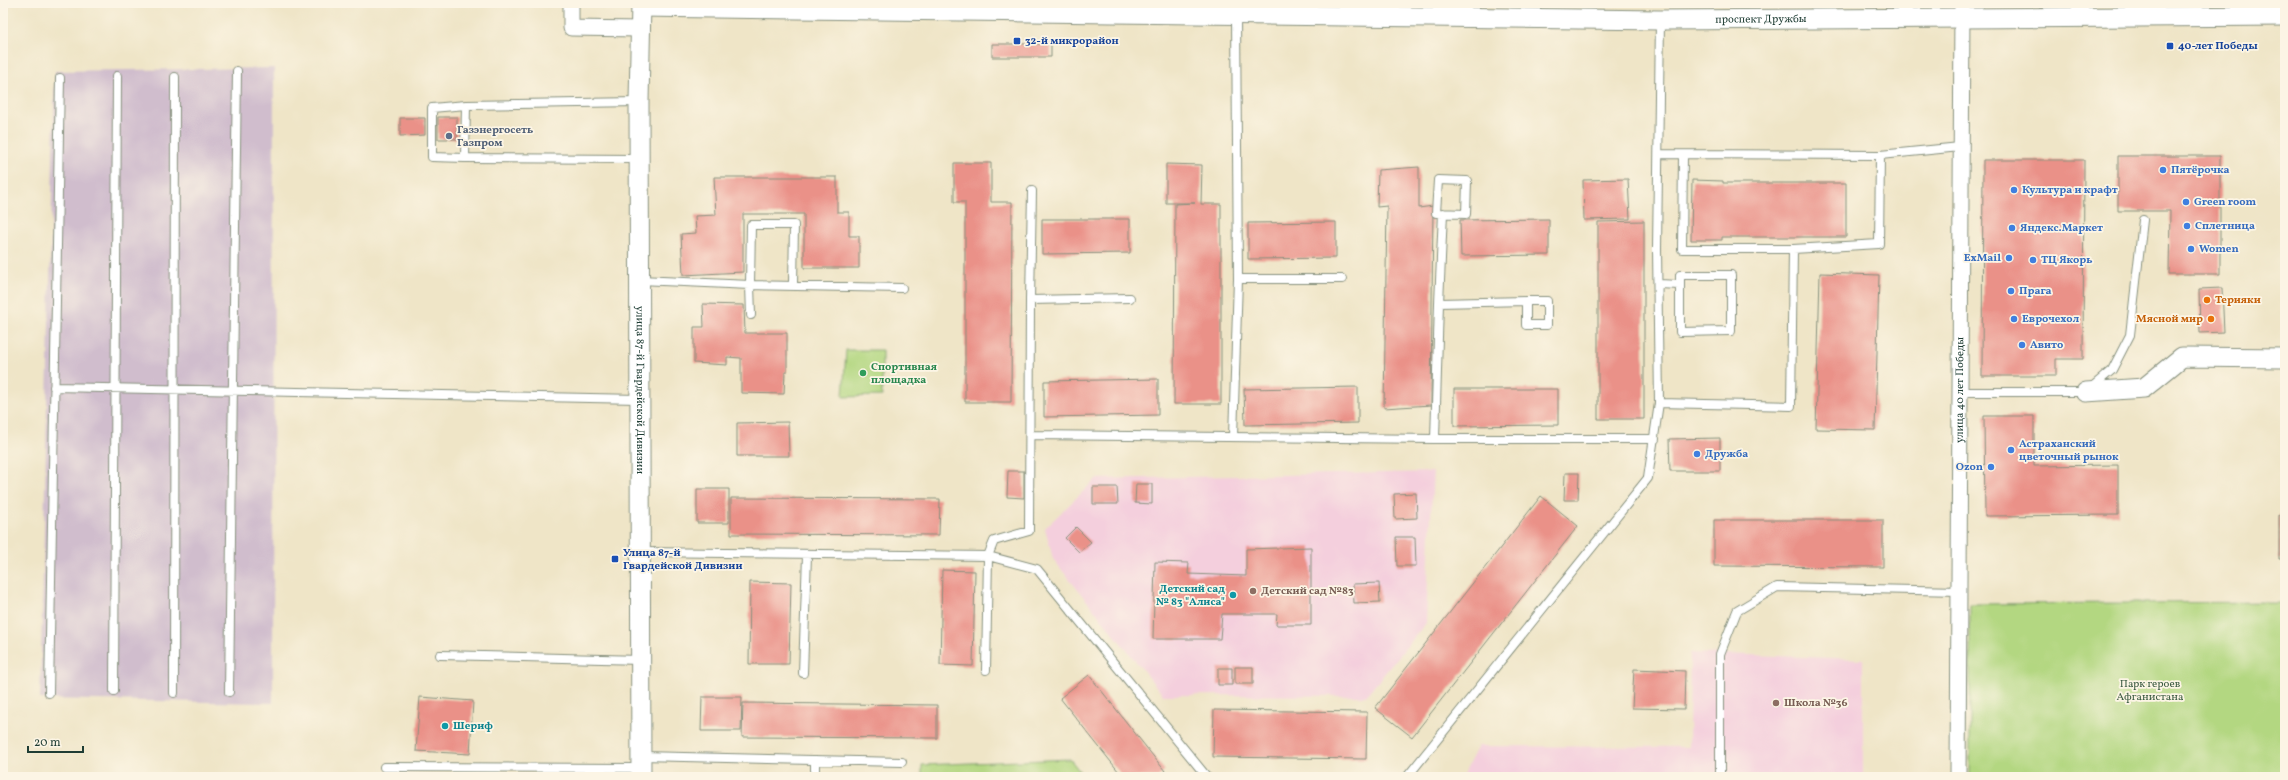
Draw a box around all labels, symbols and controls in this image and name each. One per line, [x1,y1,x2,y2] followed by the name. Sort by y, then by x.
[1715,12,1807,27] street label: проспект Дружбы
[1025,34,1119,49] place label: 32-й микрорайон
[1012,36,1022,46] marker: 32-й микрорайон
[2178,39,2258,54] place label: 40-лет Победы
[2165,41,2175,51] marker: 40-лет Победы
[457,123,533,151] place label: Газэнергосеть Газпром
[444,131,454,141] marker: Газэнергосеть Газпром
[2171,163,2230,178] place label: Пятёрочка
[2158,165,2168,175] marker: Пятёрочка
[2022,183,2118,198] place label: Культура и крафт
[2009,185,2019,195] marker: Культура и крафт
[2194,195,2257,210] place label: Green room
[2181,197,2191,207] marker: Green room
[2195,219,2255,234] place label: Сплетница
[2020,221,2103,236] place label: Яндекс.Маркет
[2182,221,2192,231] marker: Сплетница
[2007,223,2017,233] marker: Яндекс.Маркет
[2199,242,2239,257] place label: Women
[2186,244,2196,254] marker: Women
[1964,251,2001,266] place label: ExMail
[2004,253,2014,263] marker: ExMail
[2041,253,2092,268] place label: ТЦ Якорь
[2028,255,2038,265] marker: ТЦ Якорь
[2019,284,2052,299] place label: Прага
[2006,286,2016,296] marker: Прага
[2215,293,2261,308] place label: Терияки
[2202,295,2212,305] marker: Терияки
[632,306,648,474] street label: улица 87-й Гвардейской Дивизии
[2022,312,2080,327] place label: Еврочехол
[2136,312,2203,327] place label: Мясной мир
[2009,314,2019,324] marker: Еврочехол
[2206,314,2216,324] marker: Мясной мир
[1952,337,1968,443] street label: улица 40 лет Победы
[2030,338,2063,353] place label: Авито
[2017,340,2027,350] marker: Авито
[871,360,937,388] place label: Спортивная площадка
[858,368,868,378] marker: Спортивная площадка
[2019,437,2119,465] place label: Астраханский цветочный рынок
[2006,445,2016,455] marker: Астраханский цветочный рынок
[1705,447,1748,462] place label: Дружба
[1692,449,1702,459] marker: Дружба
[1956,460,1983,475] place label: Ozon
[1986,462,1996,472] marker: Ozon
[623,546,742,574] place label: Улица 87-й Гвардейской Дивизии
[610,554,620,564] marker: Улица 87-й Гвардейской Дивизии
[1156,582,1225,610] place label: Детский сад № 83 "Алиса"
[1261,584,1354,599] place label: Детский сад №83
[1248,586,1258,596] marker: Детский сад №83
[1228,590,1238,600] marker: Детский сад № 83 "Алиса"
[2116,677,2184,705] park label: Парк героев Афганистана
[1784,696,1848,711] place label: Школа №36
[1771,698,1781,708] marker: Школа №36
[453,719,493,734] place label: Шериф
[440,721,450,731] marker: Шериф
[28,728,83,754] scale bar
[34,735,61,751] text: 20 m

